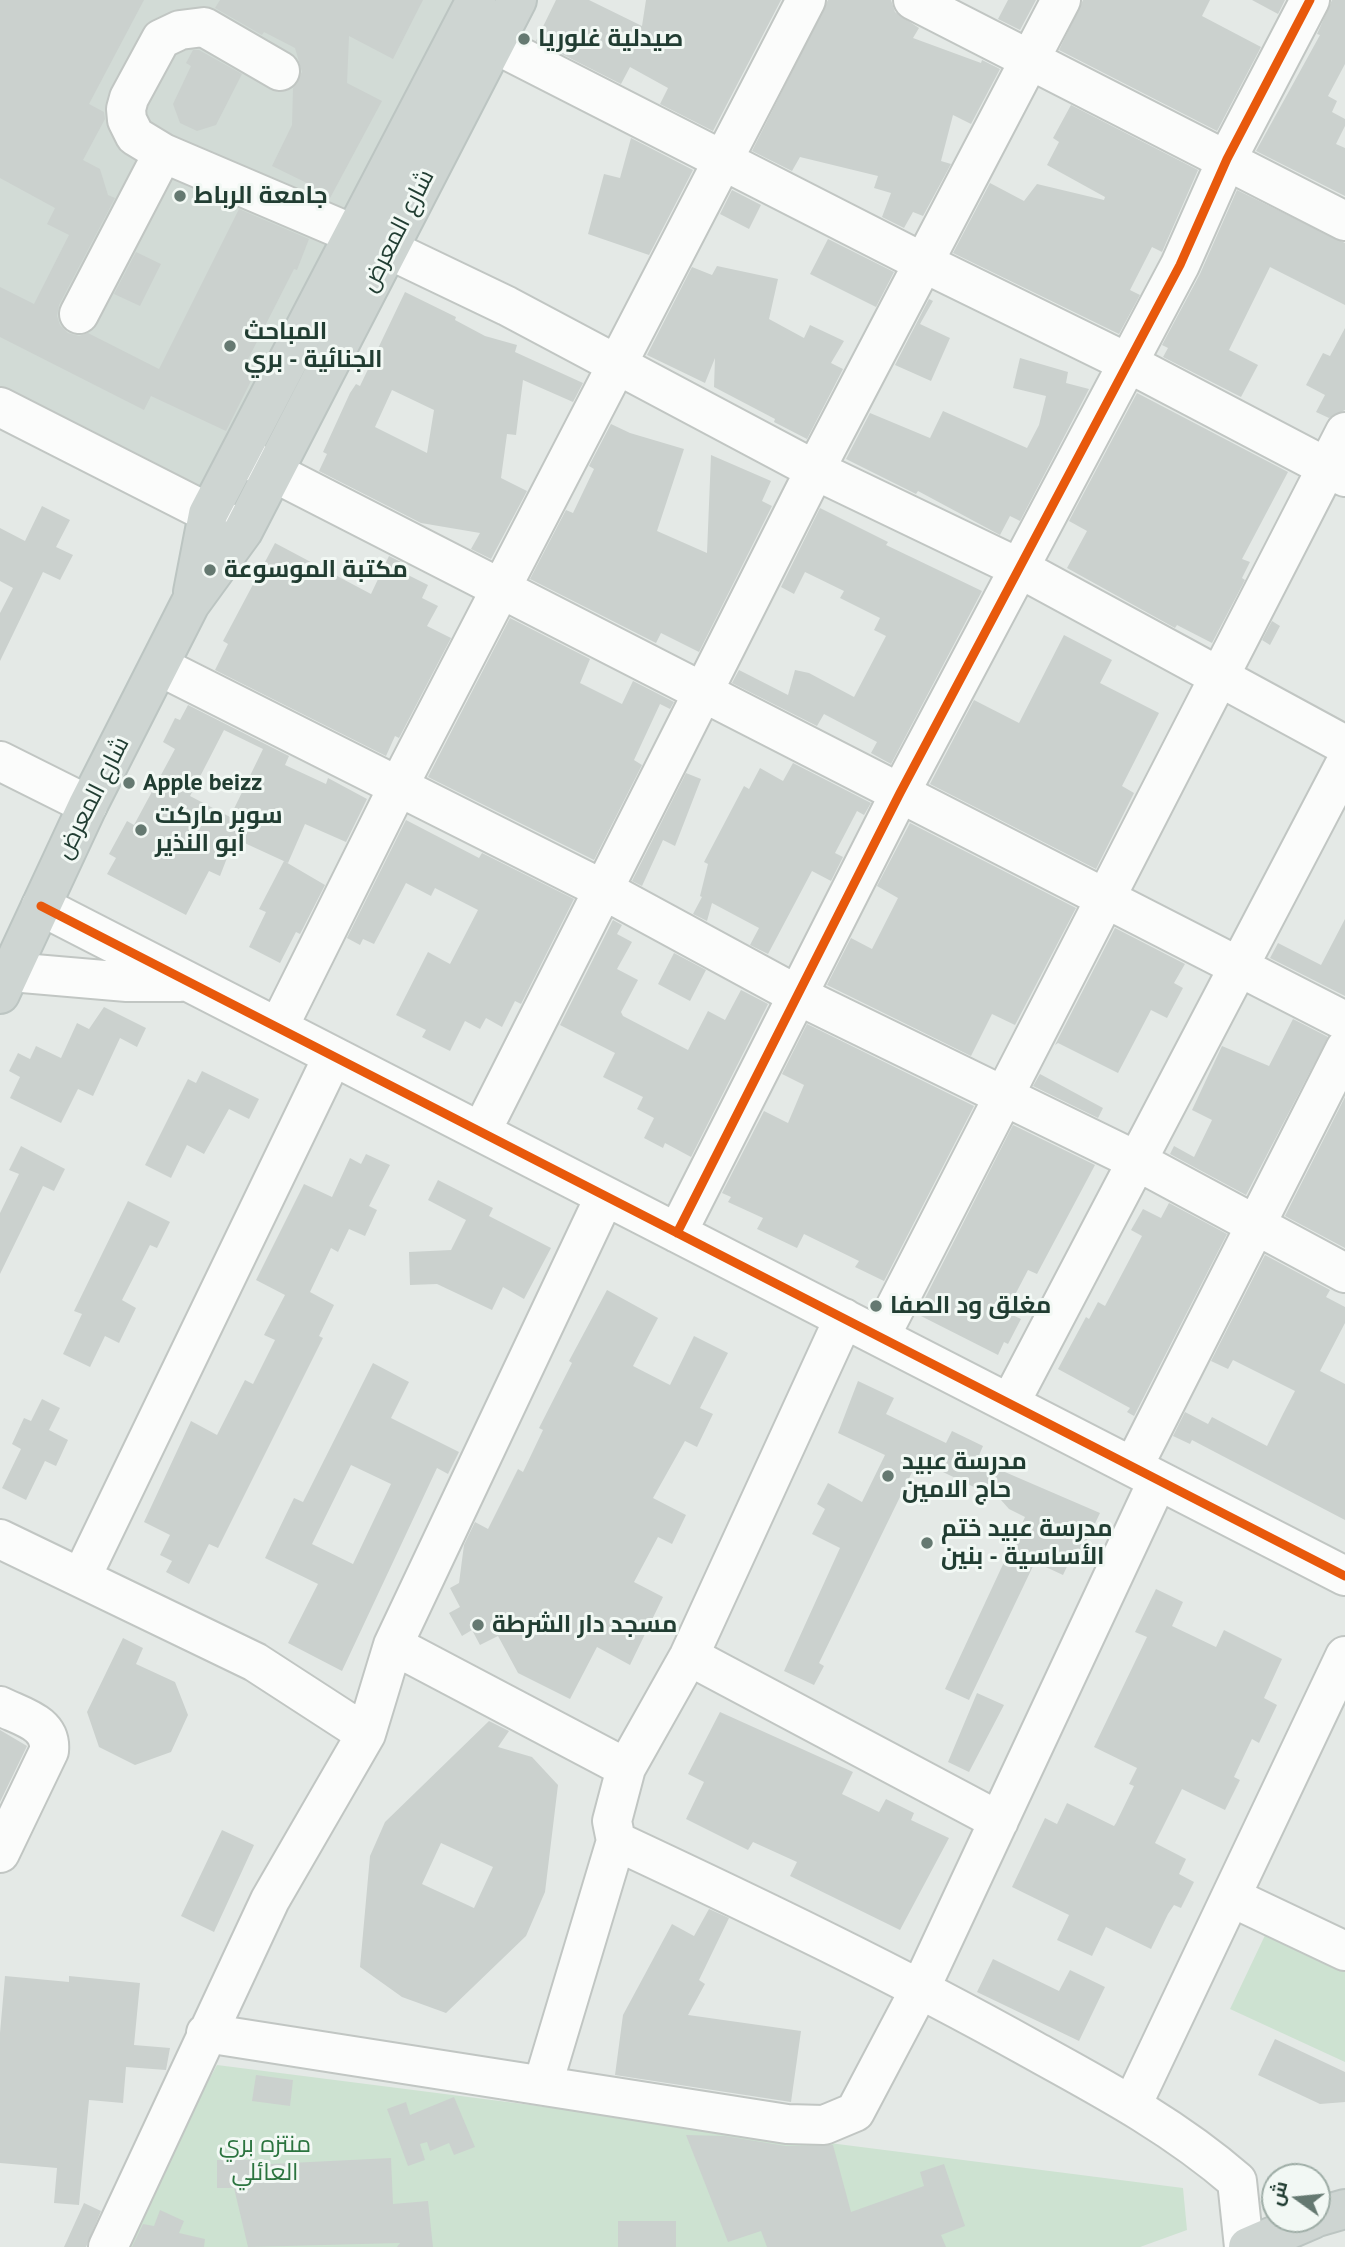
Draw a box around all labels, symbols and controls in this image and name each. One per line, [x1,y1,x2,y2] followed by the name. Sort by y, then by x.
[538,25,683,53] place label: صيدلية غلوريا
[516,31,532,47] marker: صيدلية غلوريا
[355,165,441,297] street label: شارع المعرض
[194,182,328,210] place label: جامعة الرباط
[172,188,188,204] marker: جامعة الرباط
[244,318,383,374] place label: المباحث الجنائية - بري
[222,338,238,354] marker: المباحث الجنائية - بري
[224,556,408,584] place label: مكتبة الموسوعة
[202,562,218,578] marker: مكتبة الموسوعة
[50,732,136,864] street label: شارع المعرض
[143,769,262,797] place label: Apple beizz
[121,775,137,791] marker: Apple beizz
[155,802,283,858] place label: سوبر ماركت أبو النذير
[133,822,149,838] marker: سوبر ماركت أبو النذير
[890,1292,1051,1320] place label: مغلق ود الصفا
[868,1298,884,1314] marker: مغلق ود الصفا
[902,1448,1027,1504] place label: مدرسة عبيد حاج الامين
[880,1468,896,1484] marker: مدرسة عبيد حاج الامين
[941,1515,1113,1571] place label: مدرسة عبيد ختم الأساسية - بنين
[919,1535,935,1551] marker: مدرسة عبيد ختم الأساسية - بنين
[492,1611,677,1639] place label: مسجد دار الشرطة
[470,1617,486,1633] marker: مسجد دار الشرطة
[219,2131,311,2187] park label: منتزه بري العائلي
[1261,2163,1331,2233] north arrow
[1263,2178,1292,2208] text: ش

